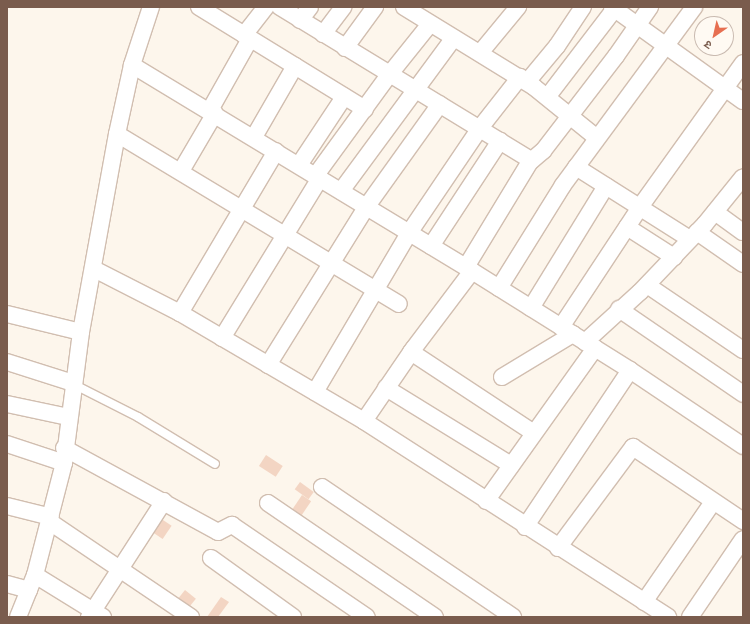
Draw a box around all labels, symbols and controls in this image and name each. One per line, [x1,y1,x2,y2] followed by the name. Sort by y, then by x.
[694,16,734,56] north arrow
[702,38,714,52] text: उ

